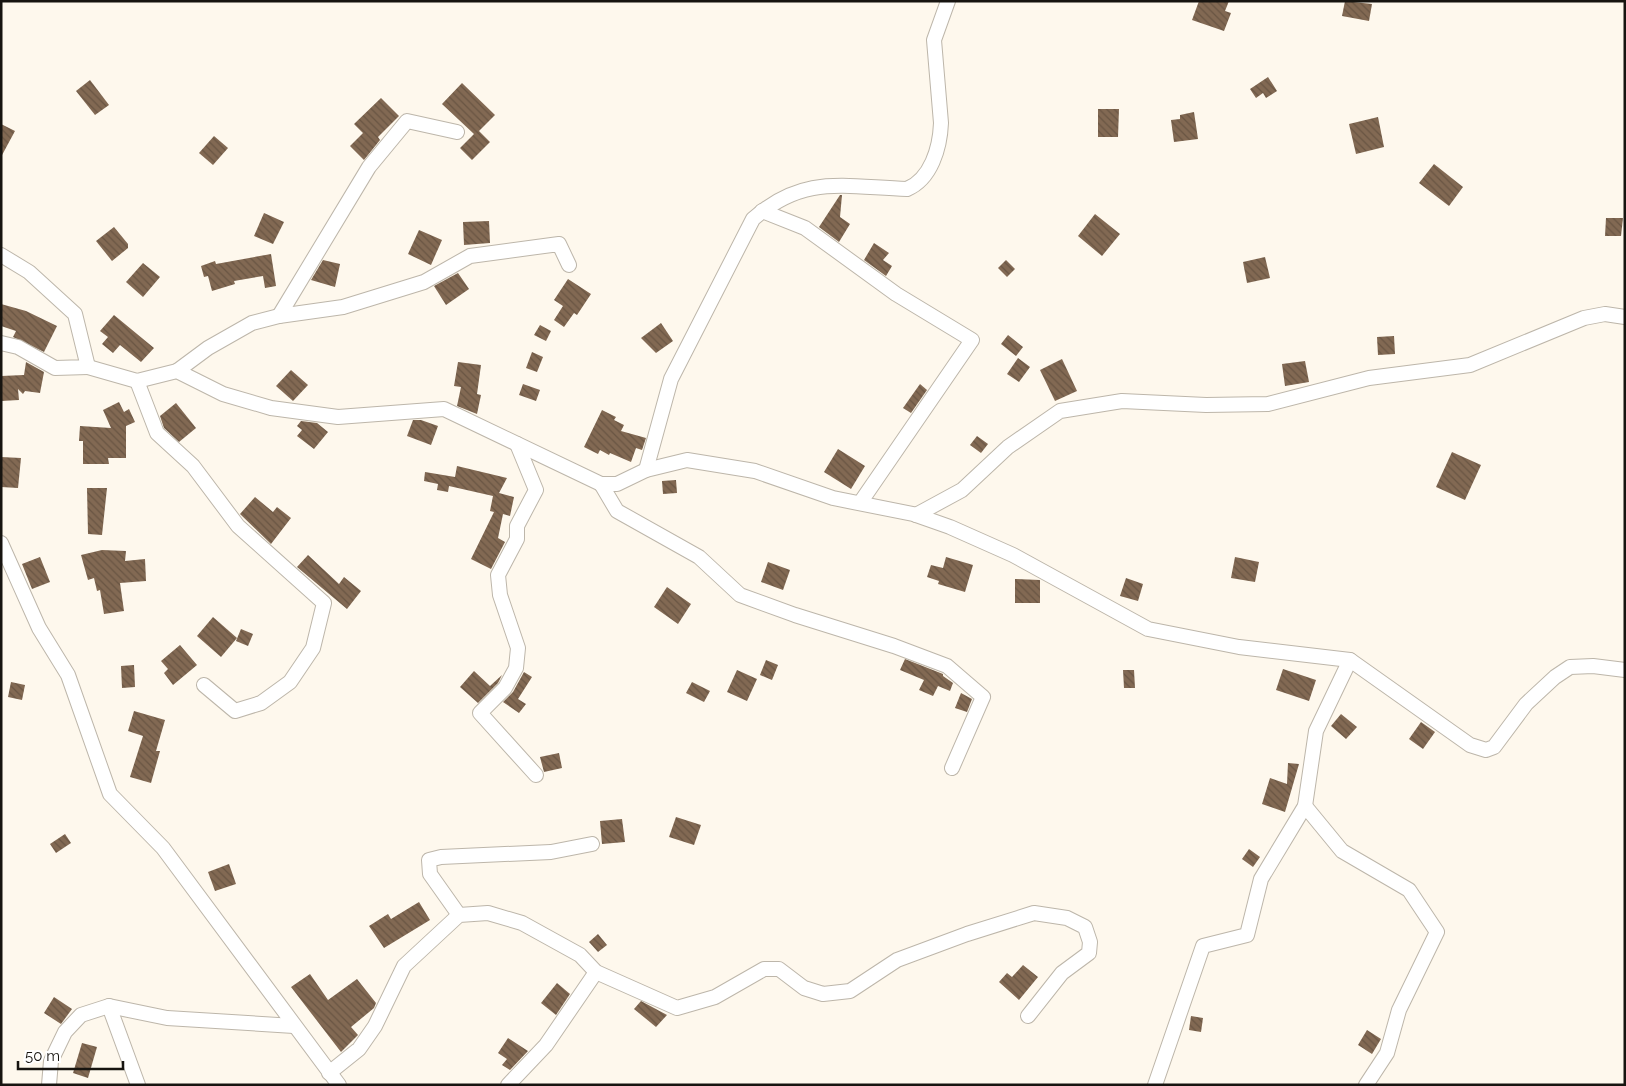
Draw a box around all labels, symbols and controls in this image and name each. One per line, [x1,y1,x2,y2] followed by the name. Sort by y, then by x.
[18,1038,122,1070] scale bar
[25,1047,60,1065] text: 50 m

